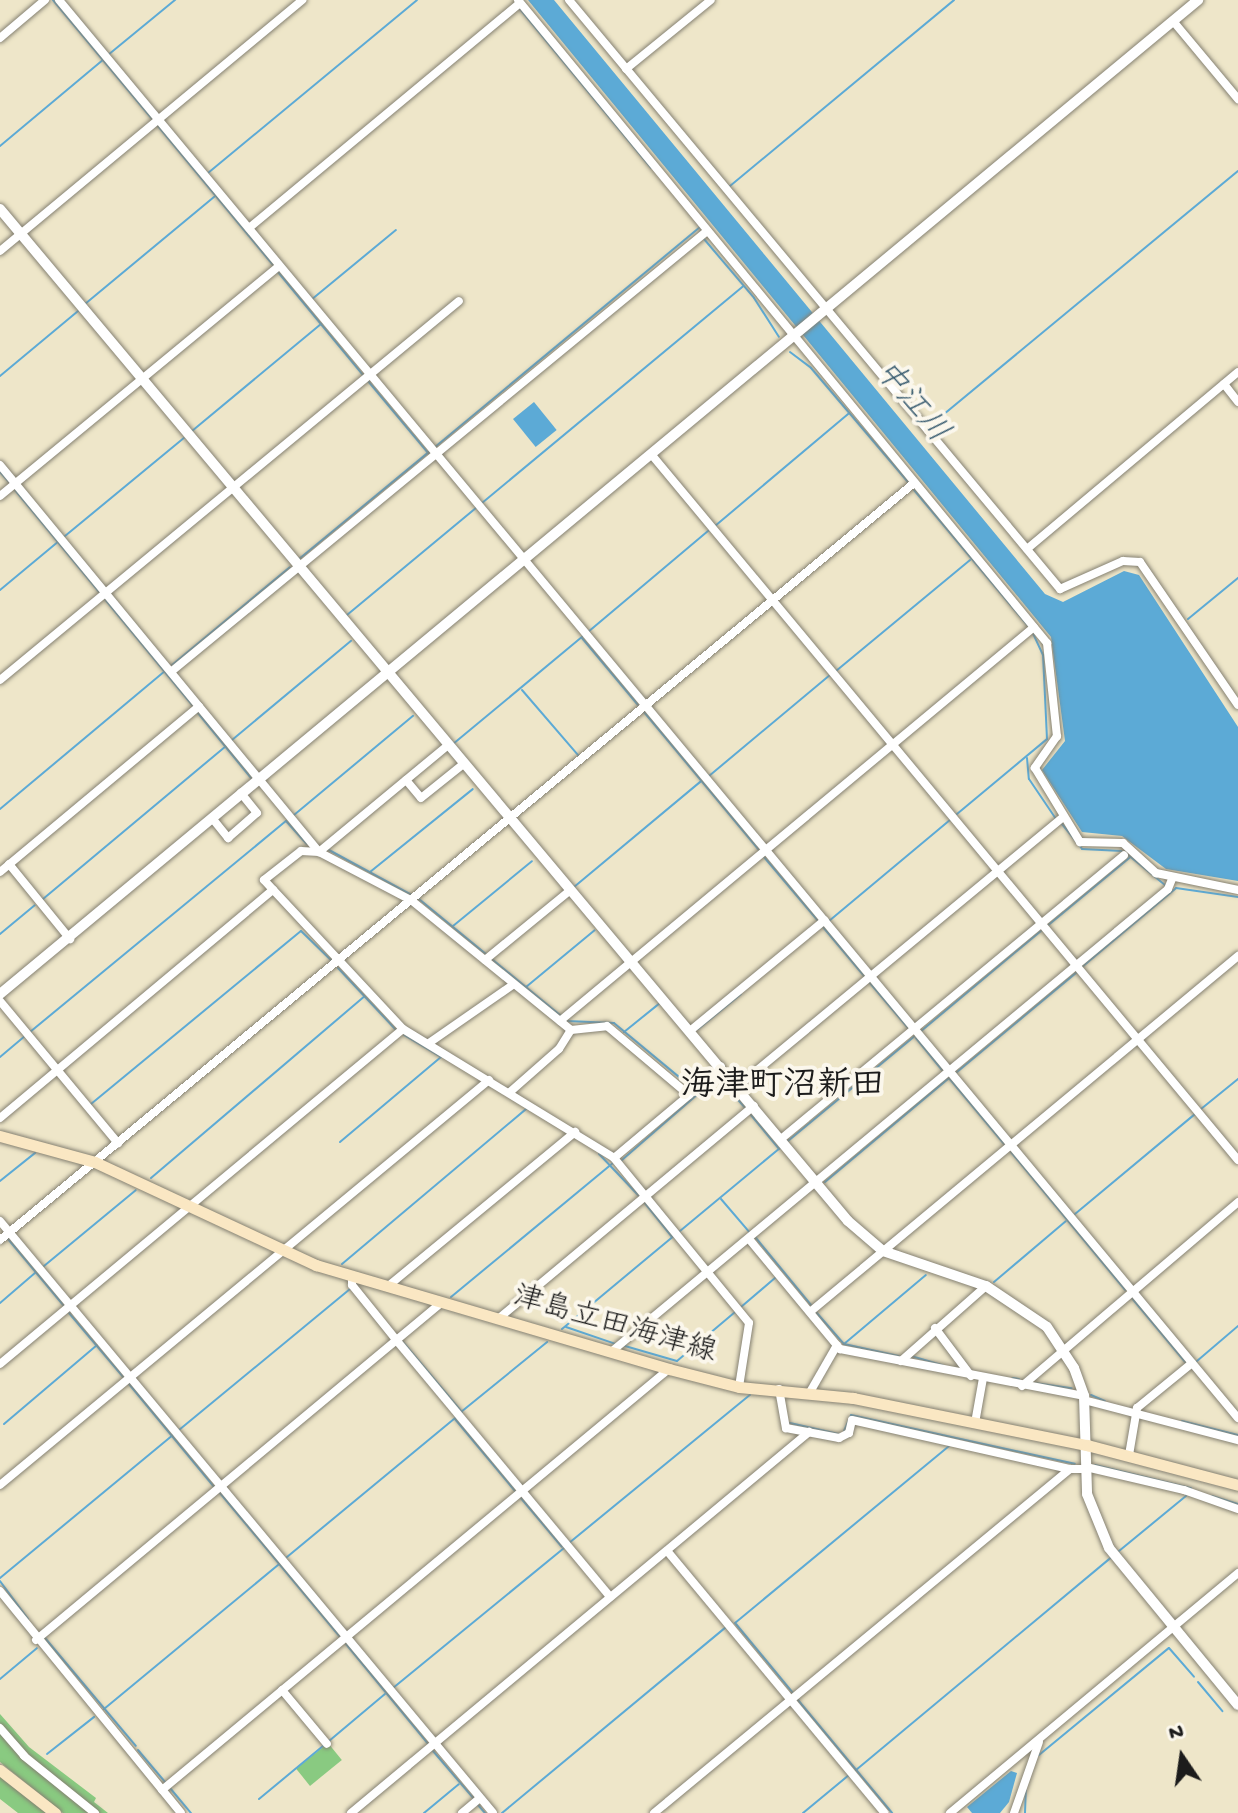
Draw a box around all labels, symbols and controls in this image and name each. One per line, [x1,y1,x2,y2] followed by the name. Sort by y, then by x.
[864,354,956,452] water label: 中江川
[681,1069,885,1109] district label: 海津町沼新田
[508,1281,720,1373] street label: 津島立田海津線
[1142,1717,1222,1797] north arrow
[1167,1719,1187,1748] text: N

